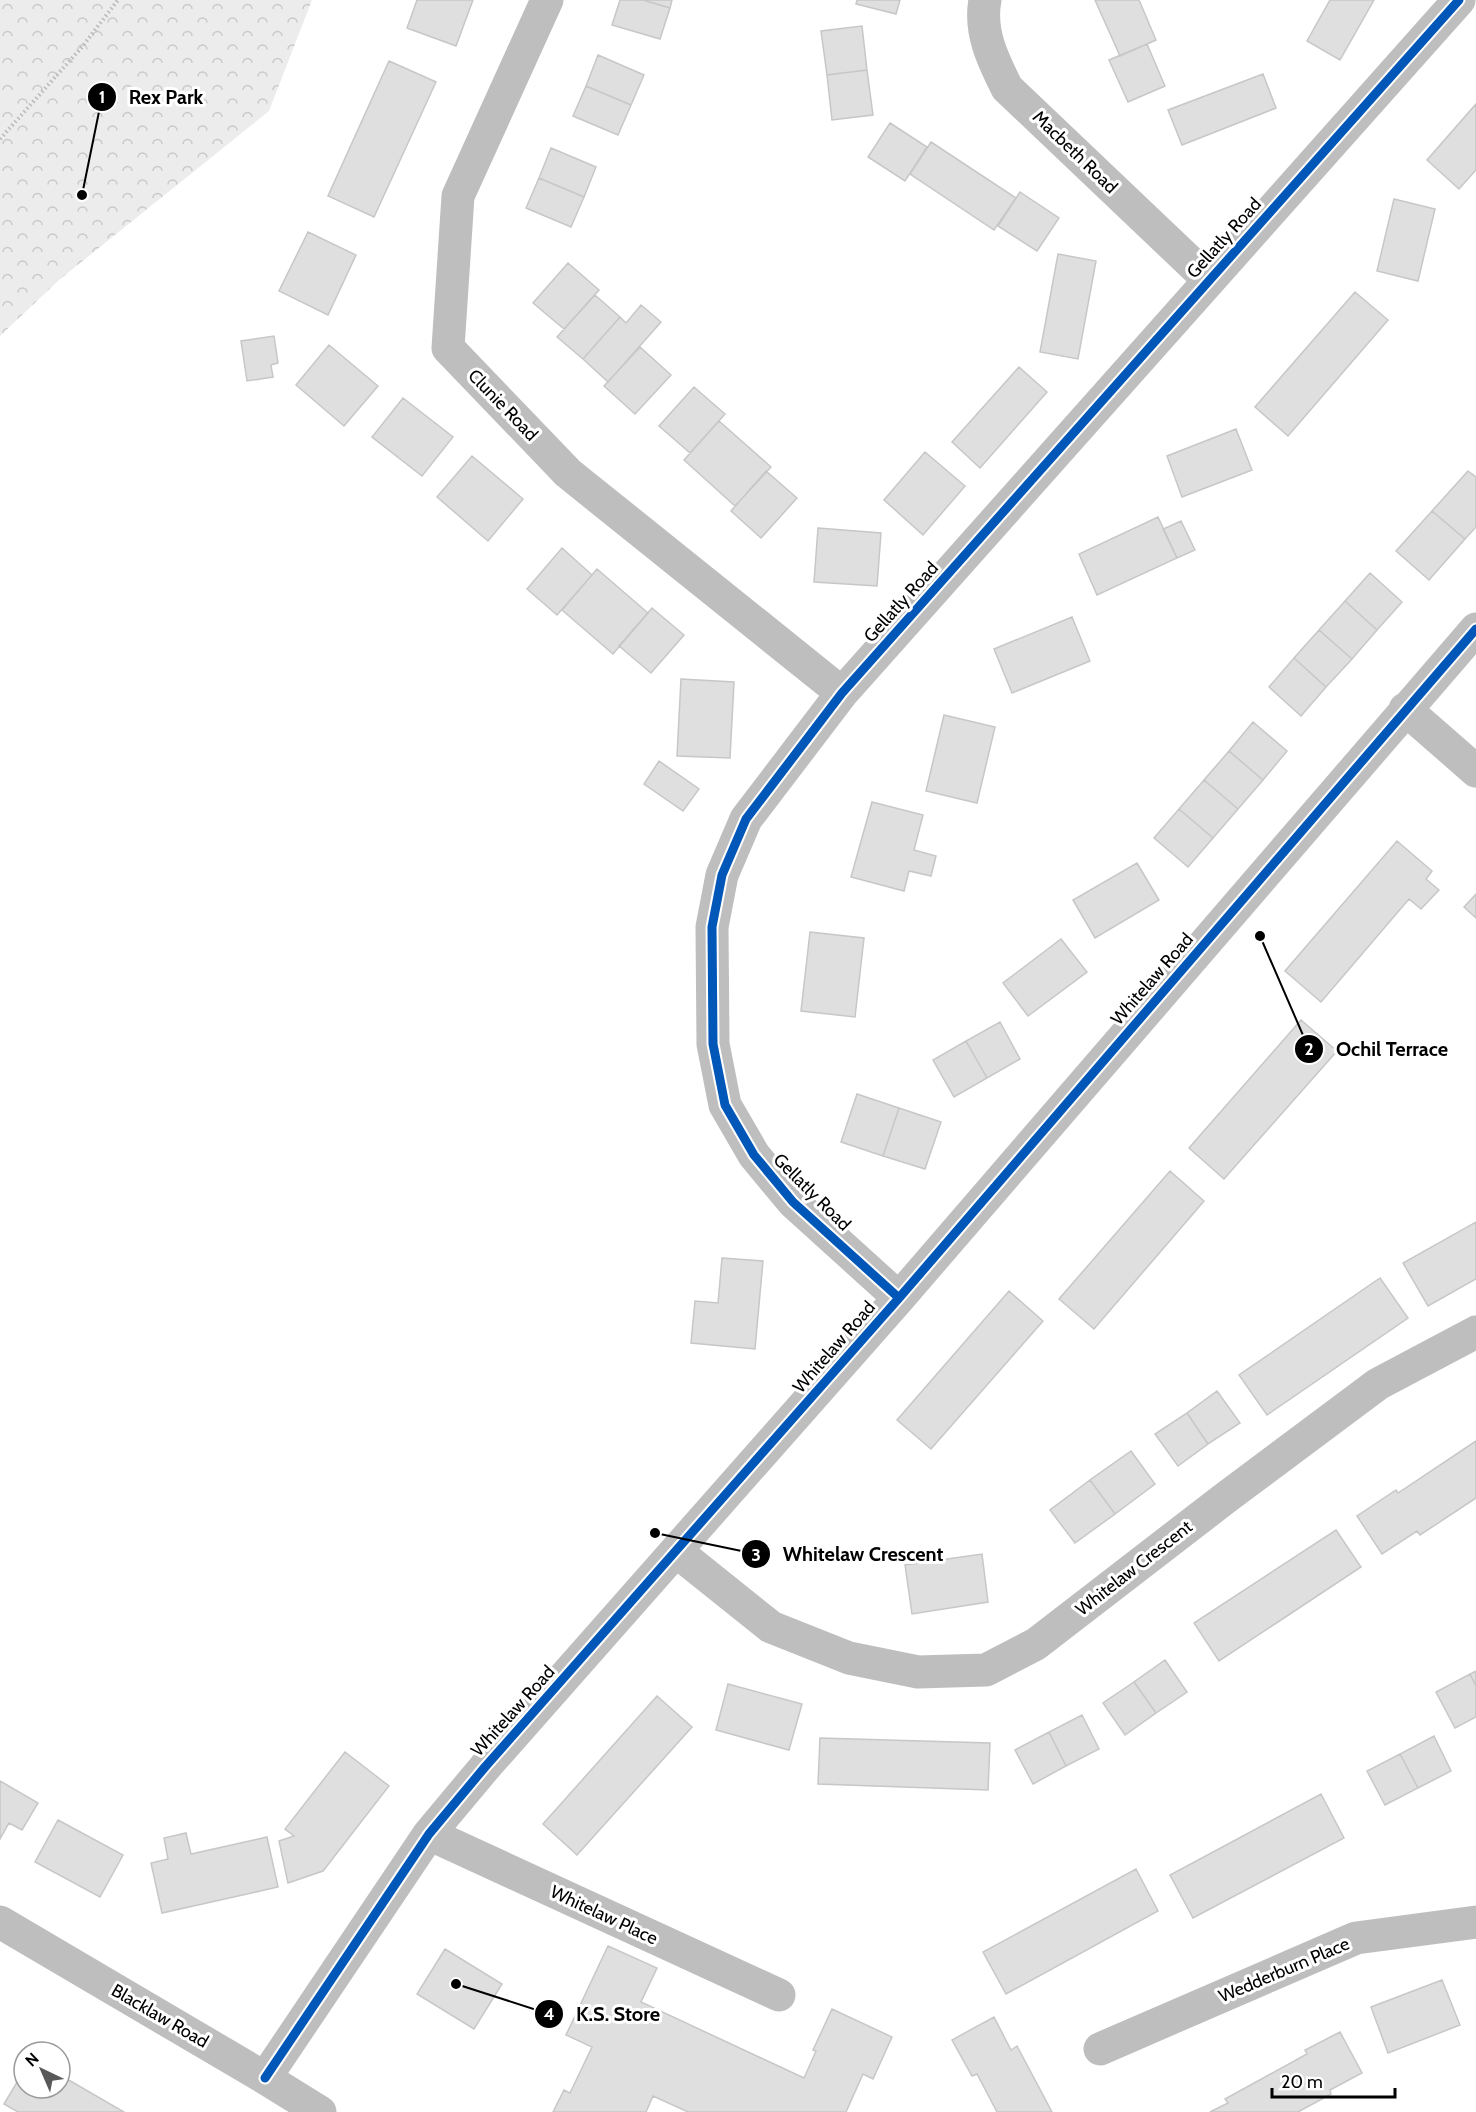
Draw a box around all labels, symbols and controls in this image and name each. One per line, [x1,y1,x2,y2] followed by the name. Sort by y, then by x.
[87,78,215,116] callout: Rex Park
[129,85,204,109] text: Rex Park
[99,86,105,108] text: 1
[1028,106,1122,198] street label: Macbeth Road
[1182,193,1266,283] street label: Gellatly Road
[463,365,543,445] street label: Clunie Road
[859,557,943,647] street label: Gellatly Road
[1106,929,1198,1029] street label: Whitelaw Road
[1294,1030,1460,1068] callout: Ochil Terrace
[1336,1037,1448,1061] text: Ochil Terrace
[1304,1038,1314,1060] text: 2
[769,1149,855,1235] street label: Gellatly Road
[788,1297,880,1397] street label: Whitelaw Road
[1071,1516,1197,1620] street label: Whitelaw Crescent
[741,1535,955,1573] callout: Whitelaw Crescent
[783,1542,943,1566] text: Whitelaw Crescent
[751,1544,761,1566] text: 3
[466,1661,560,1761] street label: Whitelaw Road
[547,1881,661,1949] street label: Whitelaw Place
[1215,1933,1353,2007] street label: Wedderburn Place
[107,1979,213,2053] street label: Blacklaw Road
[534,1995,672,2033] callout: K.S. Store
[576,2002,660,2026] text: K.S. Store
[543,2003,555,2025] text: 4
[12,2040,72,2100] north arrow
[21,2049,43,2070] text: N
[1272,2061,1395,2099] scale bar
[1281,2071,1323,2093] text: 20 m

